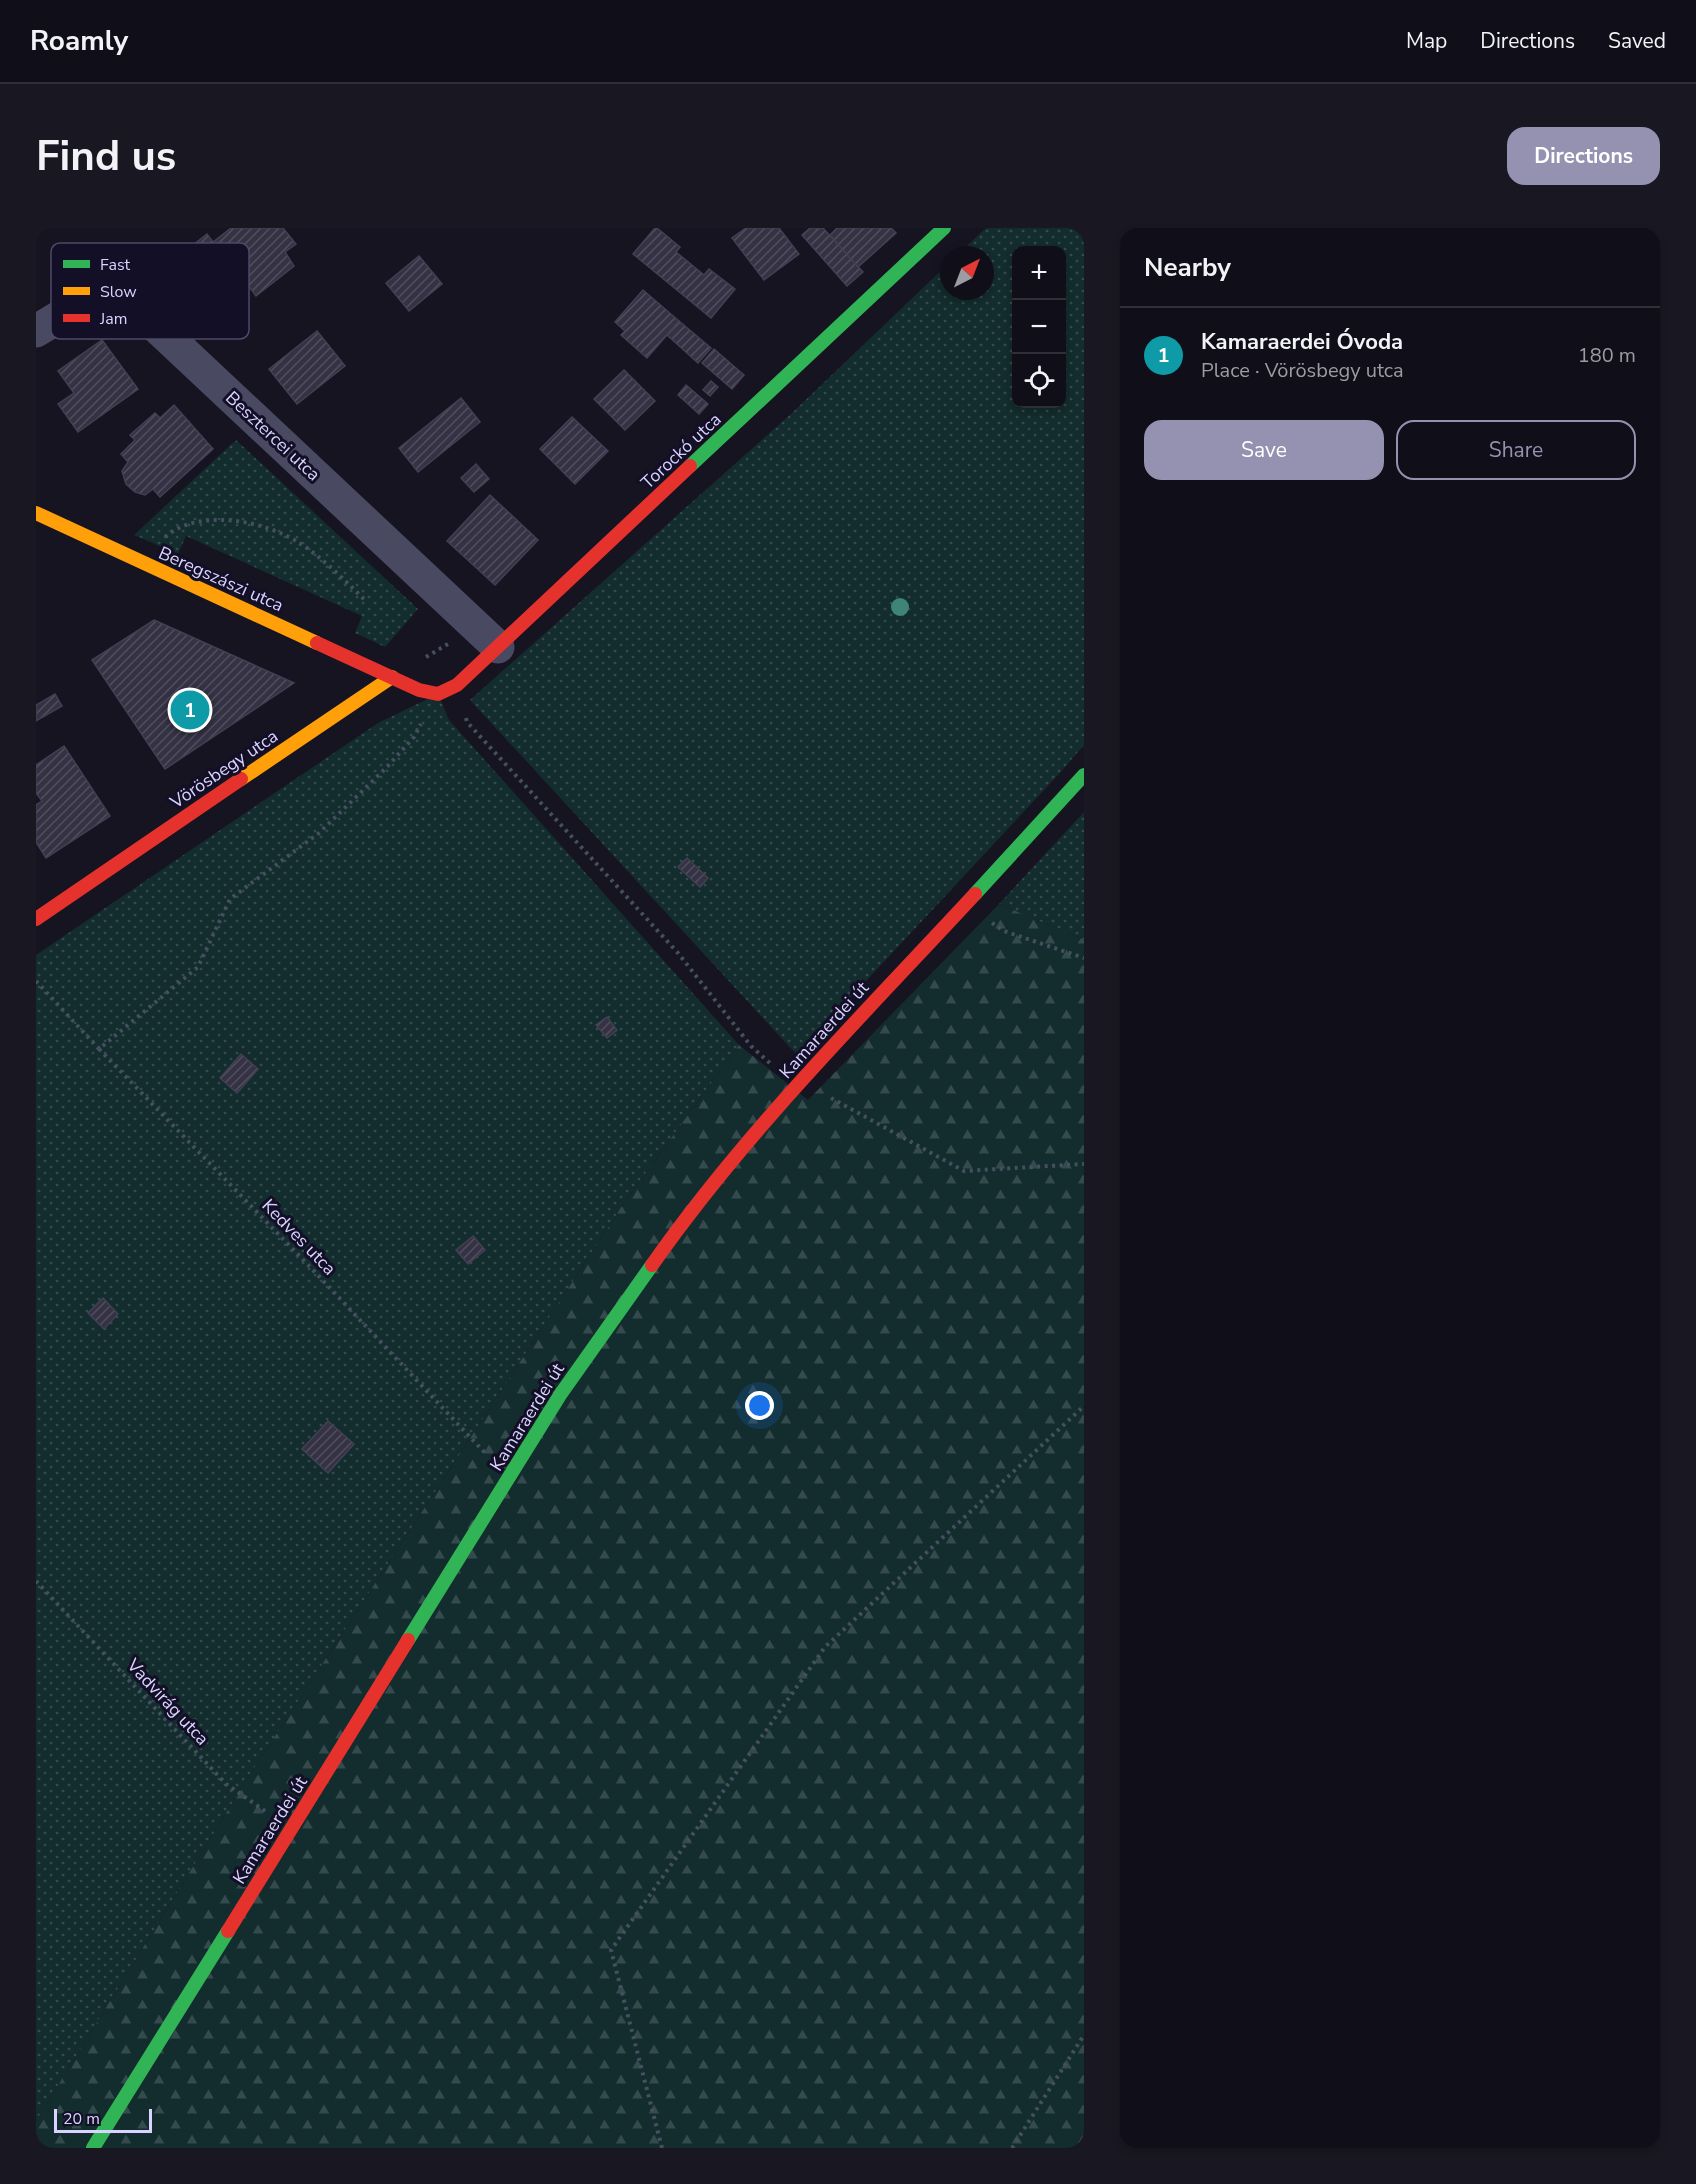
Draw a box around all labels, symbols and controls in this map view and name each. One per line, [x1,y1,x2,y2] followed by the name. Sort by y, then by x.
[30,22,128,60] text: Roamly
[1406,27,1447,55] text: Map
[1480,27,1575,55] text: Directions
[1608,27,1666,55] text: Saved
[1507,127,1660,185] button: Directions
[36,128,176,185] text: Find us
[51,243,249,339] legend
[940,246,994,300] north arrow
[1012,246,1066,408] map controls
[1012,246,1066,300] button: +
[1144,250,1231,285] text: Nearby
[100,254,131,276] text: Fast
[100,281,137,303] text: Slow
[1012,300,1066,354] button: −
[99,308,127,330] text: Jam
[1201,327,1403,357] text: Kamaraerdei Óvoda
[1158,342,1170,369] text: 1
[1578,342,1636,369] text: 180 m
[1012,354,1066,408] button: locate
[1201,357,1404,384] text: Place · Vörösbegy utca
[220,386,326,486] street label: Besztercei utca
[636,408,726,494] street label: Torockó utca
[1144,420,1384,480] button: Save
[1396,420,1636,480] button: Share
[155,541,287,617] street label: Beregszászi utca
[170,688,210,732] pin: 1
[165,724,283,814] street label: Vörösbegy utca
[774,976,874,1084] street label: Kamaraerdei út
[257,1194,341,1280] street label: Kedves utca
[484,1358,570,1475] street label: Kamaraerdei út
[745,1391,774,1420] your location
[121,1653,214,1750] street label: Vadvirág utca
[227,1771,313,1888] street label: Kamaraerdei út
[54,2106,152,2134] scale bar
[63,2108,100,2130] text: 20 m

